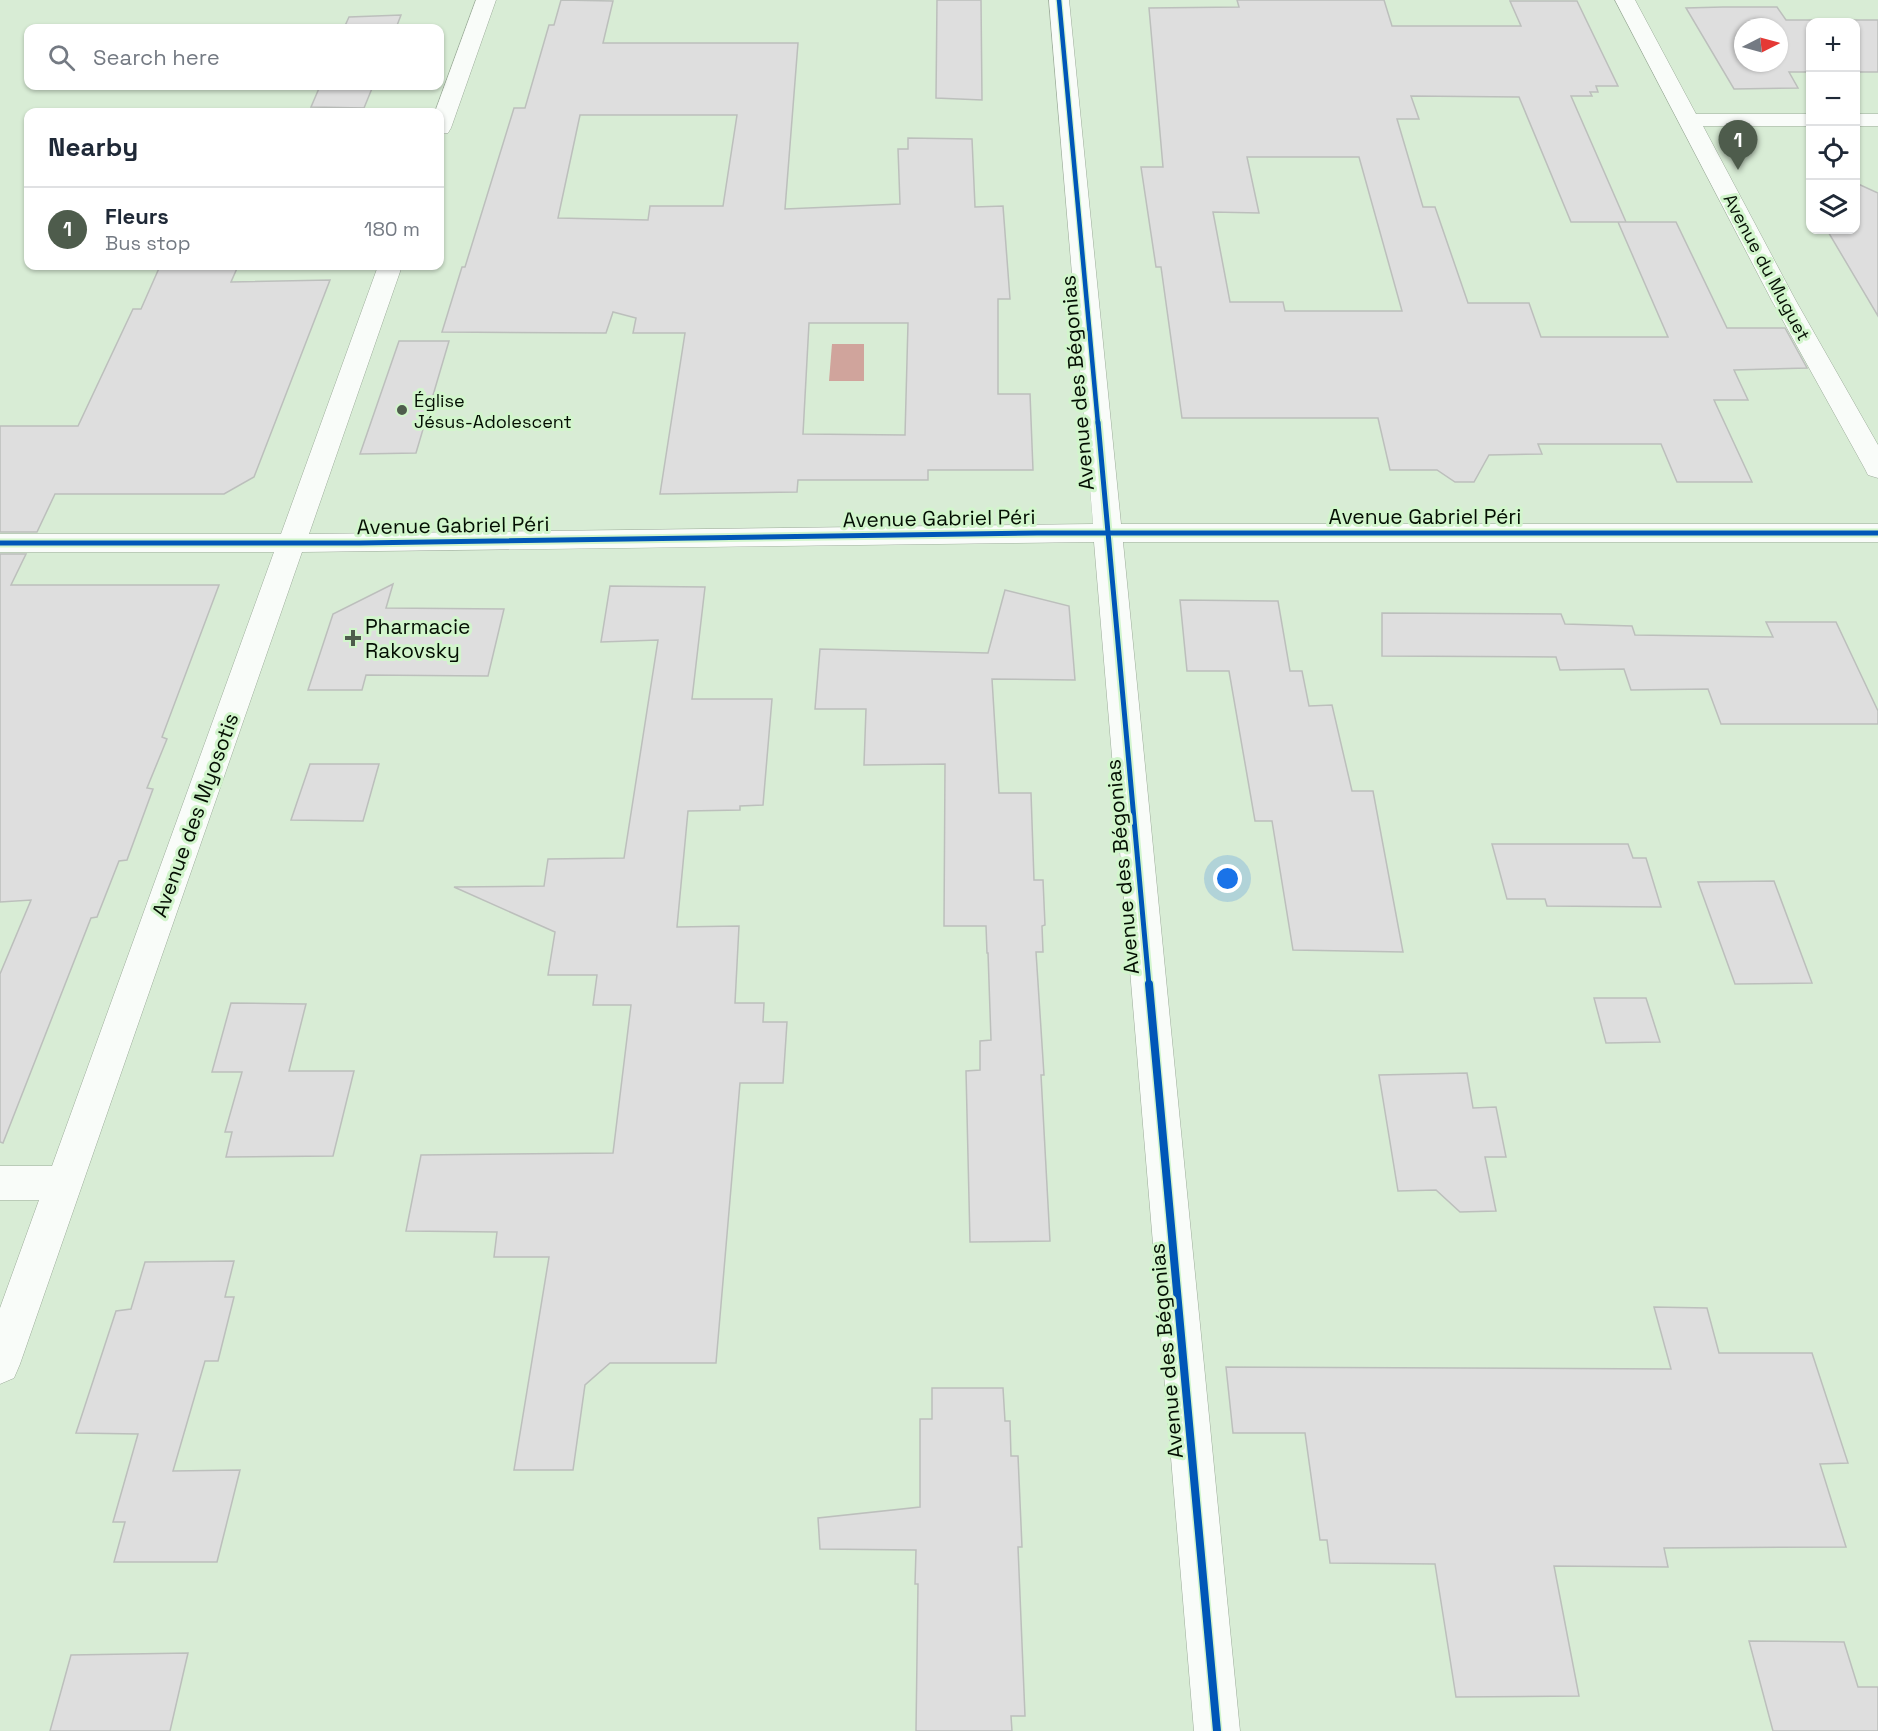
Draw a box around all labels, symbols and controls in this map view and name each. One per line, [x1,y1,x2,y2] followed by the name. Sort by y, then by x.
[1734,18,1788,72] north arrow
[1806,18,1860,234] map controls
[1806,18,1860,72] button: +
[24,24,444,90] search box
[45,41,78,74] icon: search
[93,43,220,71] text: Search here
[1806,72,1860,126] button: −
[1718,120,1758,170] pin: 1
[1806,126,1860,180] button: locate
[48,130,138,164] text: Nearby
[1806,180,1860,234] button: layers
[1719,190,1815,344] street label: Avenue du Muguet
[105,202,169,230] text: Fleurs
[63,216,72,242] text: 1
[364,216,420,242] text: 180 m
[105,230,191,256] text: Bus stop
[1054,274,1100,492] street label: Avenue des Bégonias
[414,389,572,433] place label: Église Jésus-Adolescent
[395,403,409,417] marker: Église Jésus-Adolescent
[842,503,1036,533] street label: Avenue Gabriel Péri
[1329,503,1521,530] street label: Avenue Gabriel Péri
[356,510,550,540] street label: Avenue Gabriel Péri
[365,613,470,664] place label: Pharmacie Rakovsky
[346,631,360,645] marker: Pharmacie Rakovsky
[145,709,245,921] street label: Avenue des Myosotis
[1099,758,1145,976] street label: Avenue des Bégonias
[1213,864,1242,893] your location
[1143,1242,1189,1460] street label: Avenue des Bégonias

